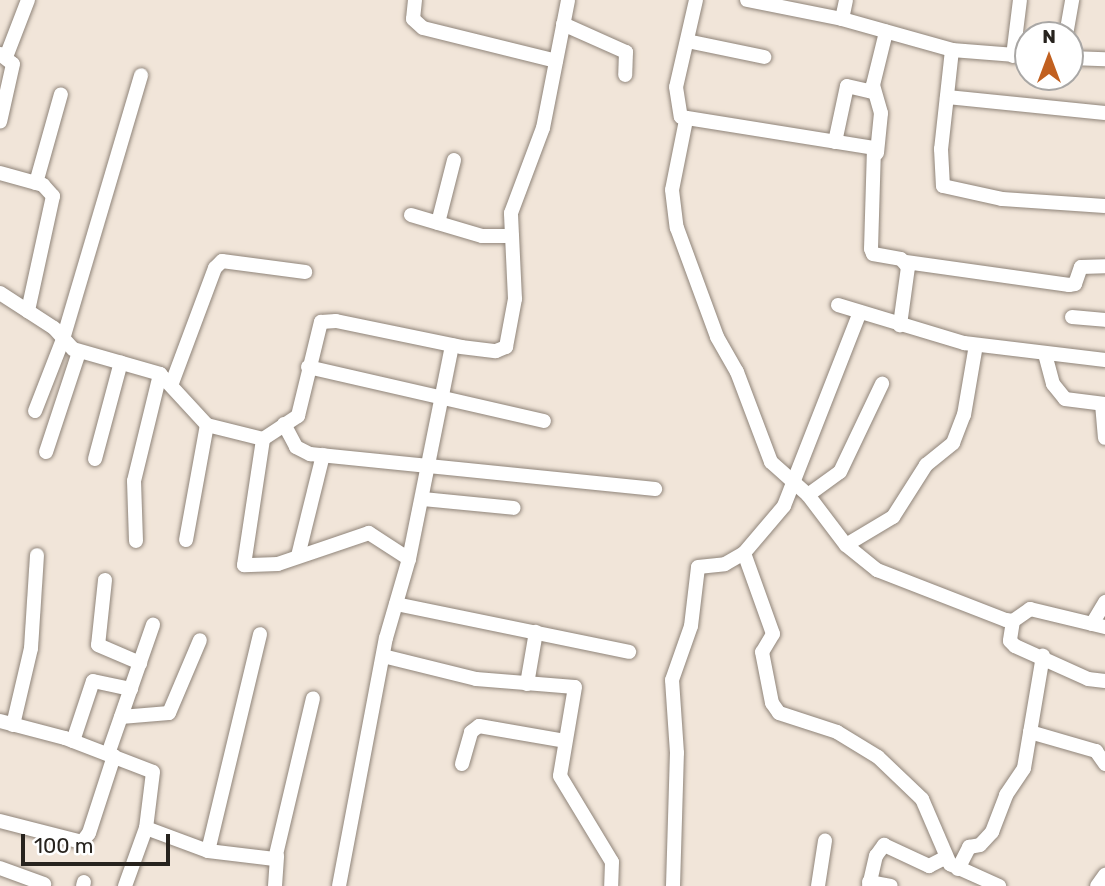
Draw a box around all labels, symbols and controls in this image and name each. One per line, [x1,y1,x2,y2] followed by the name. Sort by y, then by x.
[1014,21,1084,91] north arrow
[1042,25,1056,48] text: N
[24,820,173,864] scale bar
[34,833,93,858] text: 100 m

